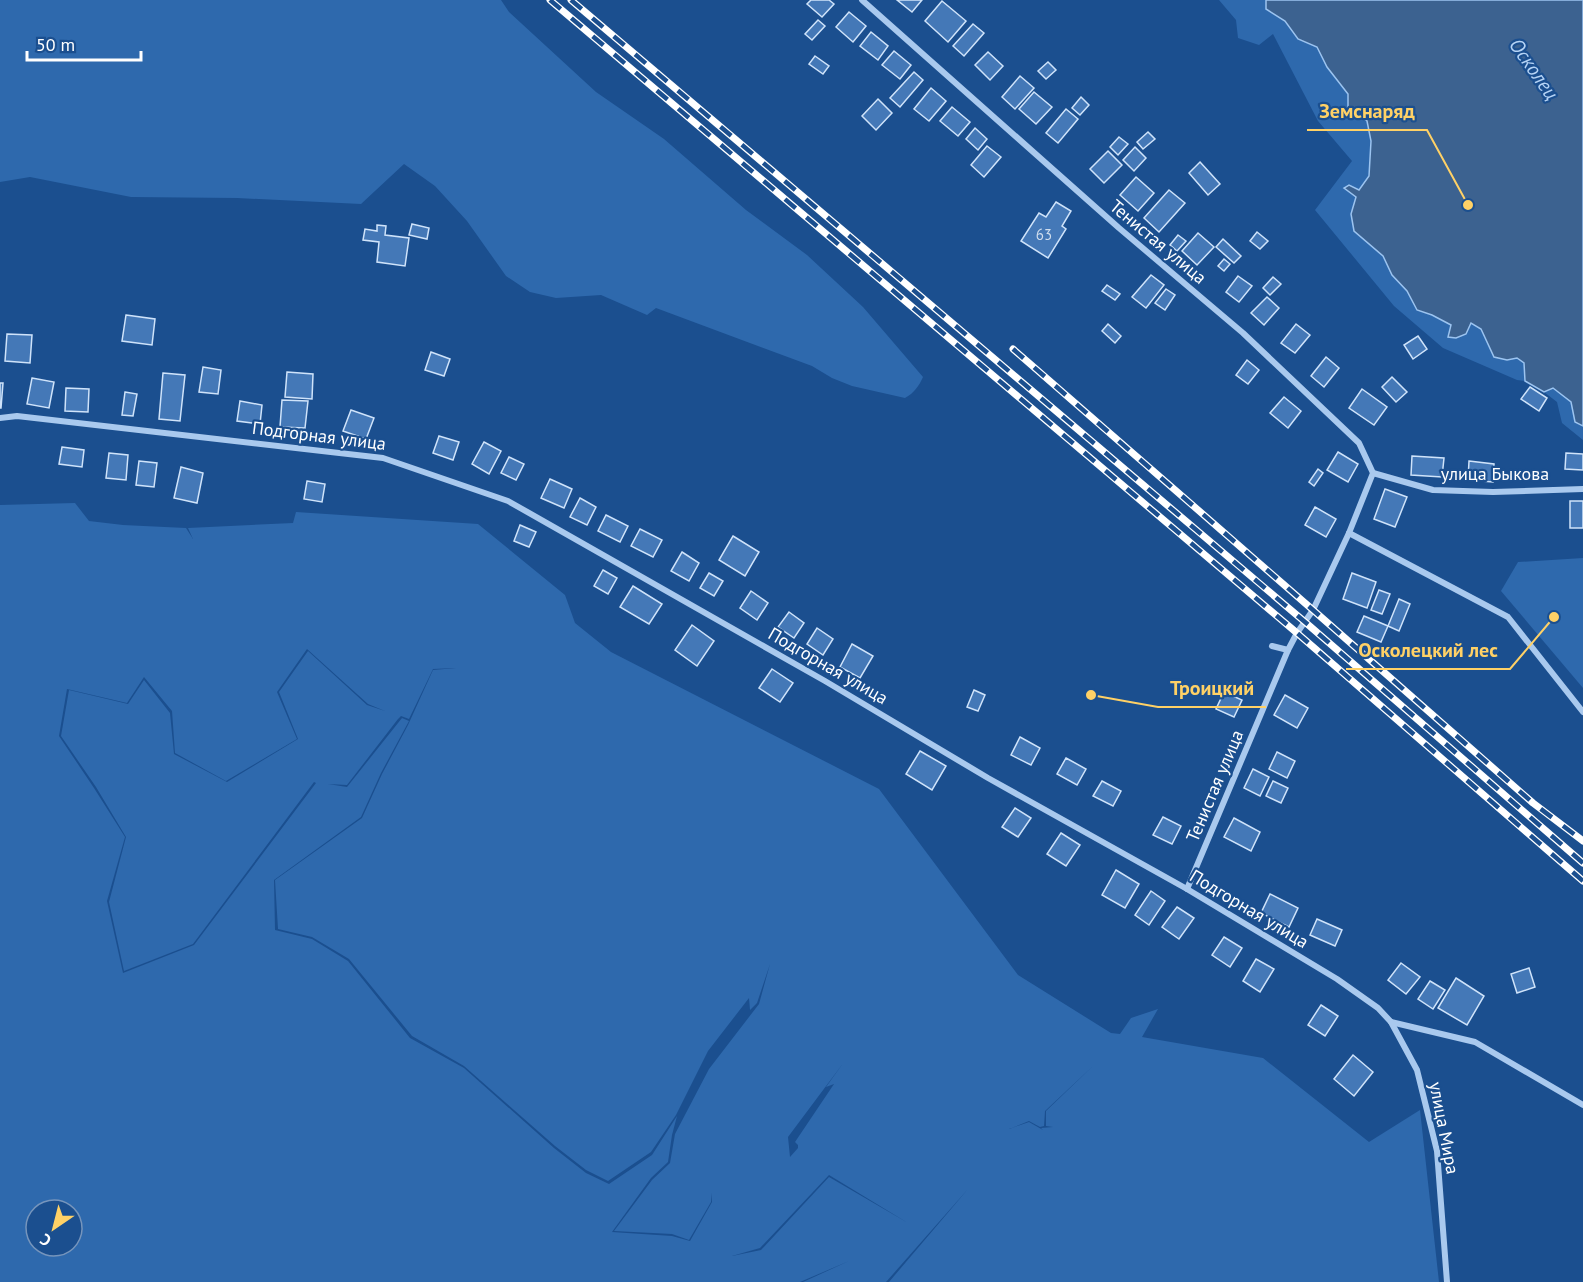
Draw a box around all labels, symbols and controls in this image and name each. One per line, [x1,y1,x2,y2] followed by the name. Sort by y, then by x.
[27,24,141,62] scale bar
[36,33,75,56] text: 50 m
[1503,33,1565,105] water label: Осколец
[1307,92,1427,130] callout: Земснаряд
[1319,98,1415,124] text: Земснаряд
[1105,194,1211,289] street label: Тенистая улица
[1036,225,1052,244] house number: 63
[251,416,387,455] street label: Подгорная улица
[1441,462,1549,485] street label: улица Быкова
[764,622,892,709] street label: Подгорная улица
[1346,631,1510,669] callout: Осколецкий лес
[1358,637,1498,663] text: Осколецкий лес
[1158,669,1266,707] callout: Троицкий
[1170,675,1254,701] text: Троицкий
[1181,726,1248,845] street label: Тенистая улица
[1186,864,1313,953] street label: Подгорная улица
[1424,1080,1465,1176] street label: улица Мира
[24,1198,84,1258] north arrow
[36,1230,55,1251] text: С

